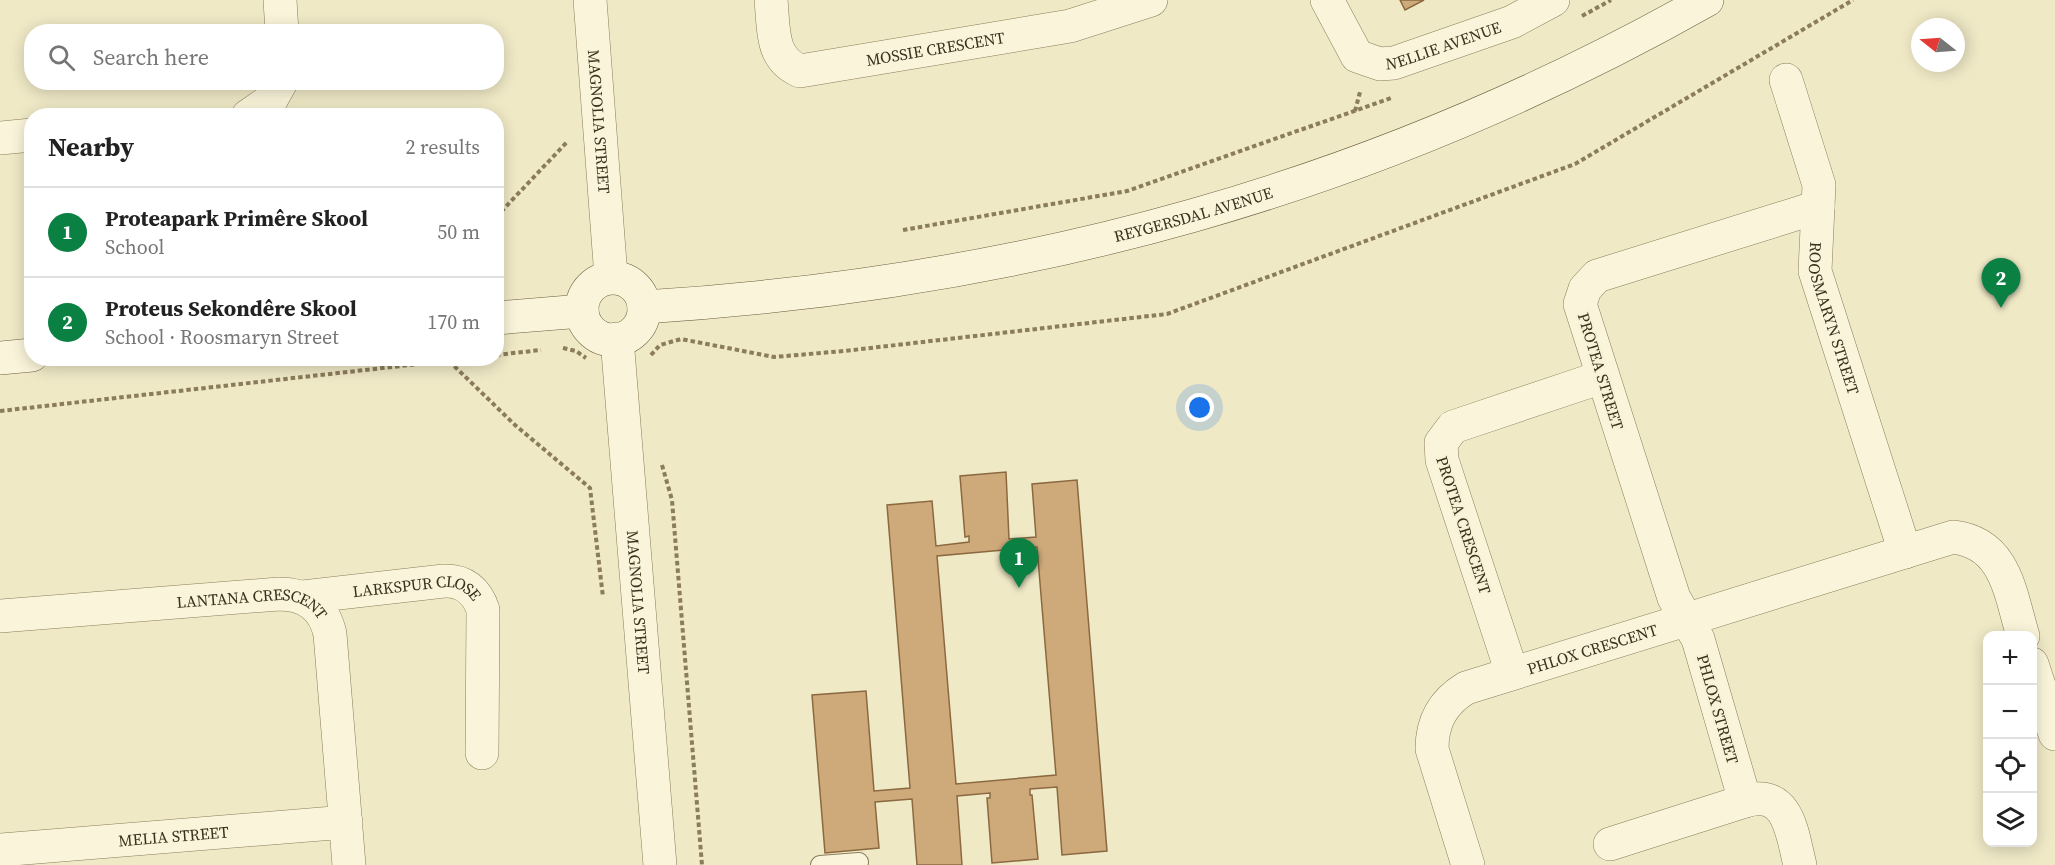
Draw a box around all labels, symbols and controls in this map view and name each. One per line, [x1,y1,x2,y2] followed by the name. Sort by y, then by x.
[1385,16,1504,75] street label: NELLIE AVENUE
[1911,18,1965,72] north arrow
[24,24,504,90] search box
[864,26,1007,71] street label: MOSSIE CRESCENT
[45,41,78,74] icon: search
[93,42,209,72] text: Search here
[583,49,616,195] street label: MAGNOLIA STREET
[48,129,134,165] text: Nearby
[405,133,480,161] text: 2 results
[1111,181,1275,247] street label: REYGERSDAL AVENUE
[105,203,368,233] text: Proteapark Primêre Skool
[62,218,73,246] text: 1
[437,218,480,246] text: 50 m
[105,233,165,261] text: School
[1804,241,1865,397] street label: ROOSMARYN STREET
[1982,258,2020,308] pin: 2
[105,293,357,323] text: Proteus Sekondêre Skool
[62,308,73,336] text: 2
[427,308,480,336] text: 170 m
[1573,310,1629,433] street label: PROTEA STREET
[105,323,339,351] text: School · Roosmaryn Street
[1185,393,1214,422] your location
[1431,453,1497,597] street label: PROTEA CRESCENT
[622,529,655,675] street label: MAGNOLIA STREET
[1000,538,1038,588] pin: 1
[351,570,487,605] street label: LARKSPUR CLOSE
[176,583,333,624] street label: LANTANA CRESCENT
[1524,618,1661,679] street label: PHLOX CRESCENT
[1983,631,2037,847] map controls
[1983,631,2037,685] button: +
[1692,652,1744,767] street label: PHLOX STREET
[1983,685,2037,739] button: −
[1983,739,2037,793] button: locate
[1983,793,2037,847] button: layers
[117,821,230,851] street label: MELIA STREET

